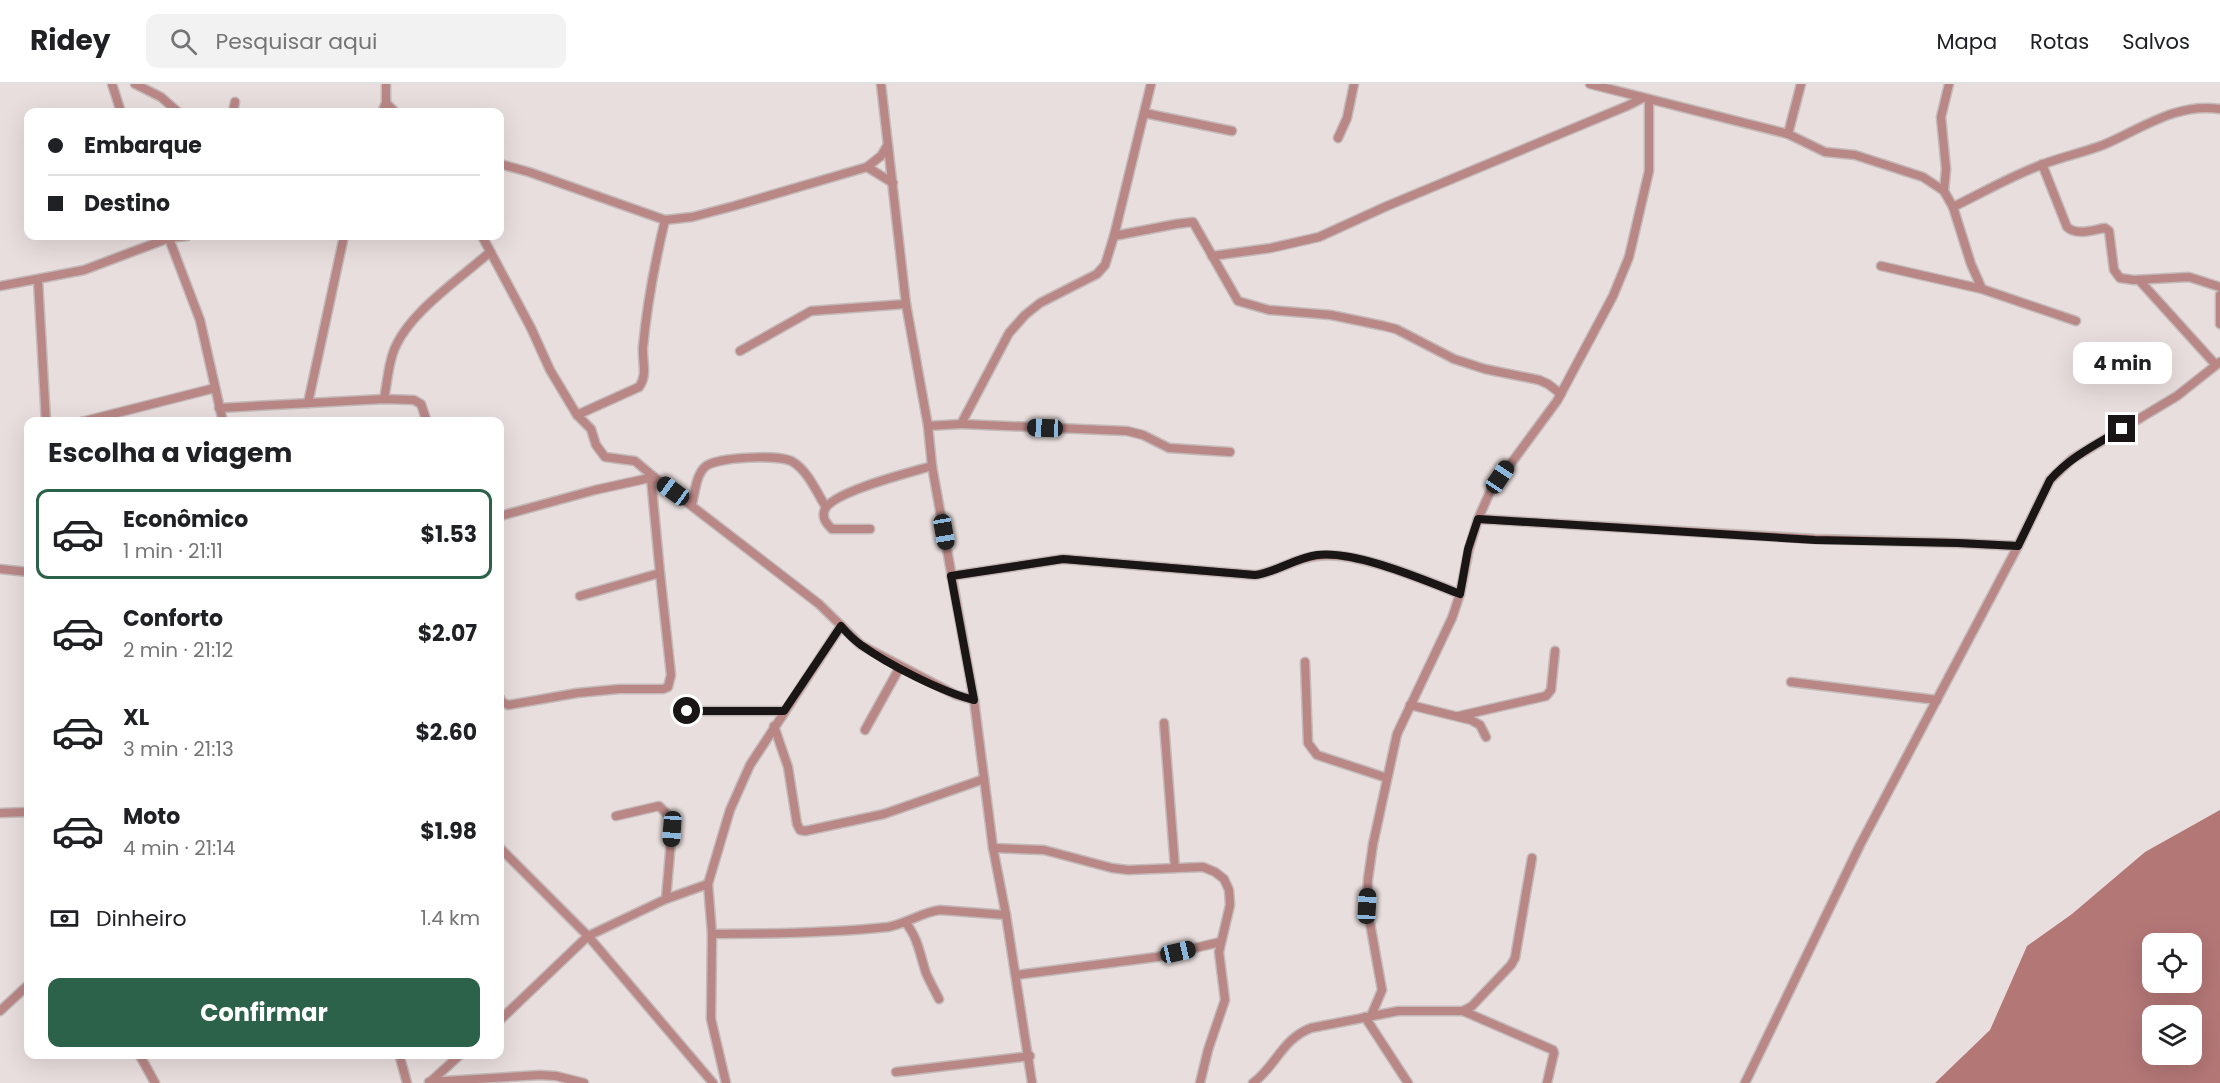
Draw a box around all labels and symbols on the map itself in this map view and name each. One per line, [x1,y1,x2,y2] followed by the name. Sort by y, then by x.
[2072,342,2172,384] callout: 4 min
[2108,415,2135,442] route end
[1027,418,1063,438] car
[1482,457,1518,497] car
[653,473,693,509] car
[932,513,956,551] car
[673,697,700,724] route start
[662,810,682,848] car
[1357,888,1377,924] car
[1158,939,1198,965] car

